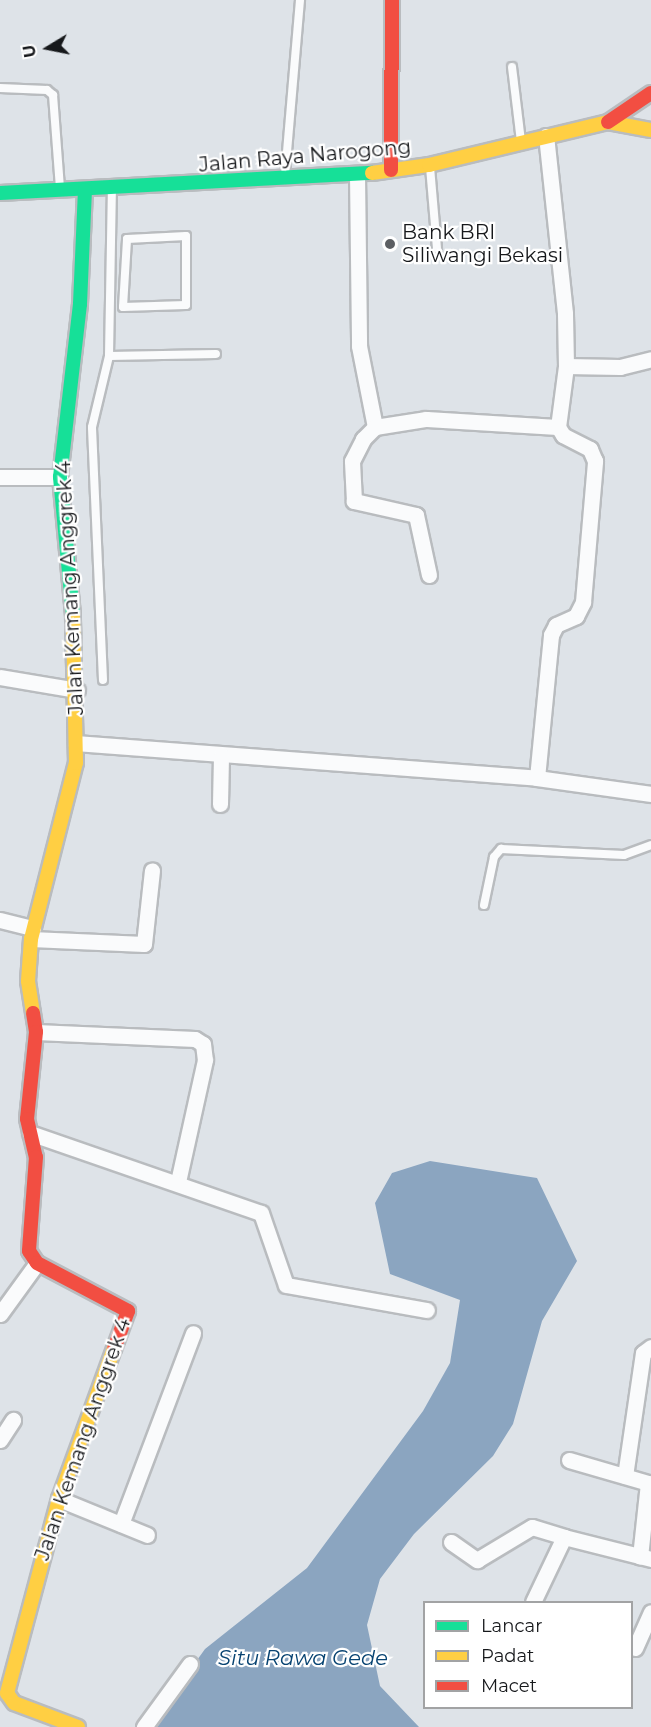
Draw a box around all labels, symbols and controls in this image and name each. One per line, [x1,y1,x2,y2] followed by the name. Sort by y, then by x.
[18,18,78,78] north arrow
[19,43,40,59] text: U
[198,135,412,177] street label: Jalan Raya Narogong
[402,220,563,267] place label: Bank BRI Siliwangi Bekasi
[383,237,397,251] marker: Bank BRI Siliwangi Bekasi
[51,460,89,716] street label: Jalan Kemang Anggrek 4
[30,1315,136,1563] street label: Jalan Kemang Anggrek 4
[423,1601,633,1709] legend
[481,1615,542,1637] text: Lancar
[218,1645,388,1671] water label: Situ Rawa Gede
[481,1645,534,1667] text: Padat
[481,1675,537,1697] text: Macet

